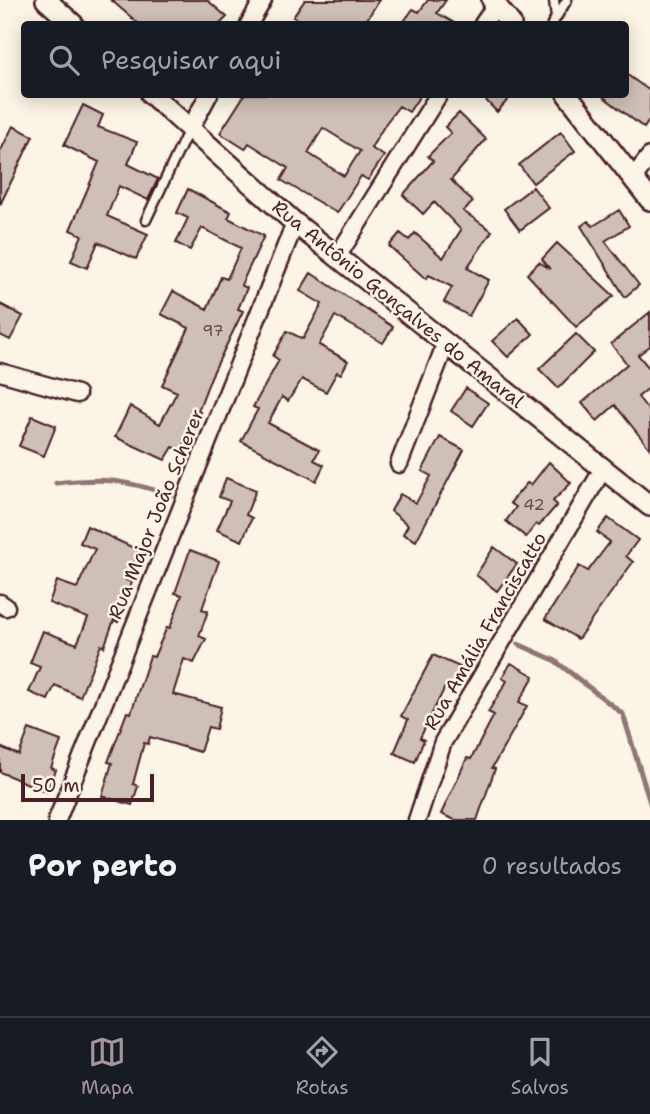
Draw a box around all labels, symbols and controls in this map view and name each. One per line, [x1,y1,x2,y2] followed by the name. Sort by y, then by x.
[21,21,629,98] search box
[45,41,83,79] icon: search
[101,42,282,77] text: Pesquisar aqui
[267,195,529,414] street label: Rua Antônio Gonçalves do Amaral
[202,320,224,341] house number: 97
[102,405,210,623] street label: Rua Major João Scherer
[523,494,545,515] house number: 42
[418,528,552,734] street label: Rua Amália Franciscatto
[21,771,154,803] scale bar
[32,773,80,798] text: 50 m
[28,845,177,886] text: Por perto
[482,851,622,881] text: 0 resultados
[81,1033,134,1100] tab: Mapa
[296,1033,349,1100] tab: Rotas
[511,1033,569,1100] tab: Salvos

